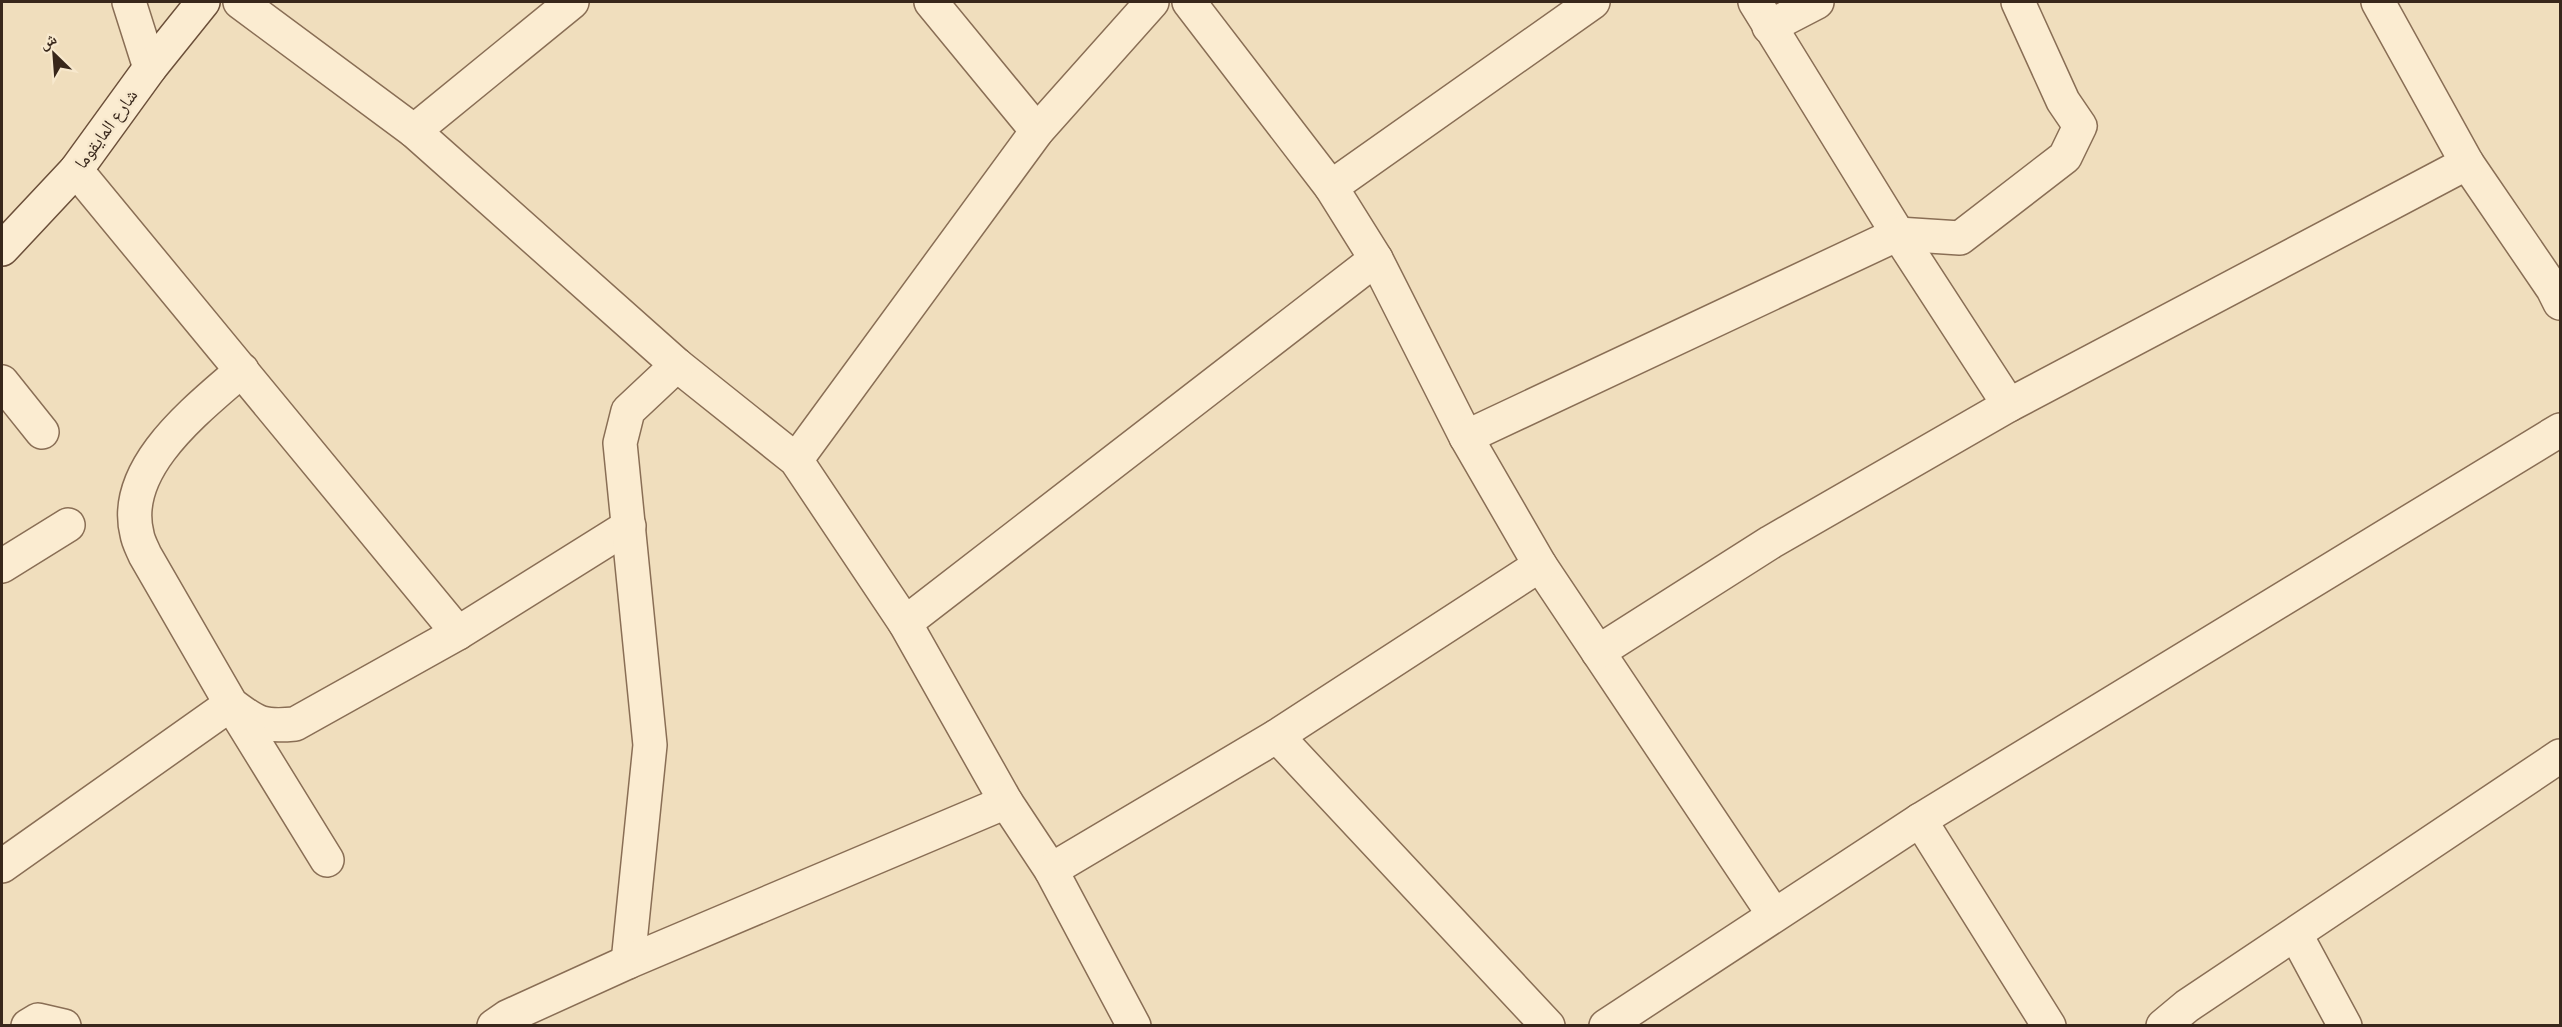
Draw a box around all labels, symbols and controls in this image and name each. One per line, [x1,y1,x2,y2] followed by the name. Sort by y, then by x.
[24,24,84,84] north arrow
[36,28,60,53] text: ش
[69,84,142,173] street label: شارع المايقوما

